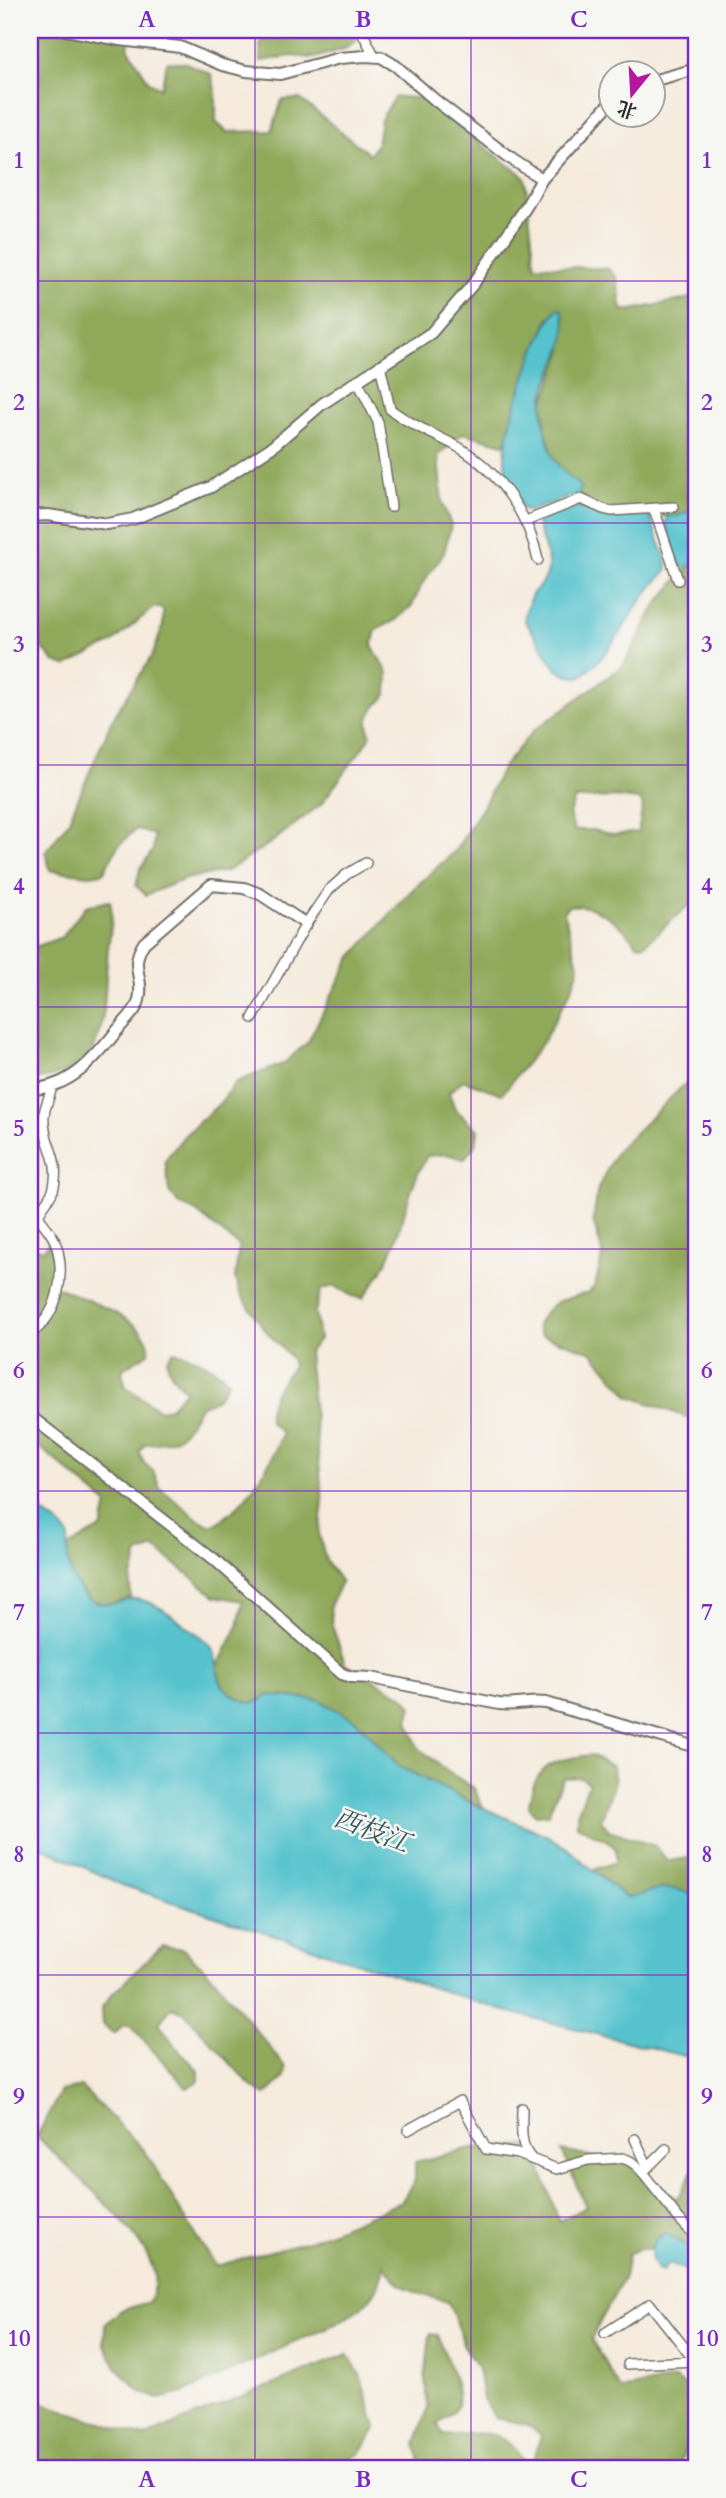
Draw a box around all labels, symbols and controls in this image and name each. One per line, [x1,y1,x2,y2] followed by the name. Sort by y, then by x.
[138,4,156,35] text: A
[355,4,371,35] text: B
[570,4,588,35] text: C
[596,60,666,130] north arrow
[614,94,640,125] text: 北
[13,145,25,176] text: 1
[701,145,713,176] text: 1
[13,387,25,418] text: 2
[701,387,713,418] text: 2
[13,629,25,660] text: 3
[701,629,713,660] text: 3
[13,871,25,902] text: 4
[701,871,713,902] text: 4
[13,1113,25,1144] text: 5
[701,1113,713,1144] text: 5
[13,1355,25,1386] text: 6
[701,1355,713,1386] text: 6
[13,1597,25,1628] text: 7
[701,1597,713,1628] text: 7
[329,1800,418,1862] water label: 西枝江
[13,1839,25,1870] text: 8
[701,1839,713,1870] text: 8
[13,2081,25,2112] text: 9
[701,2081,713,2112] text: 9
[7,2323,31,2354] text: 10
[695,2323,719,2354] text: 10
[138,2464,156,2495] text: A
[355,2464,371,2495] text: B
[570,2464,588,2495] text: C

